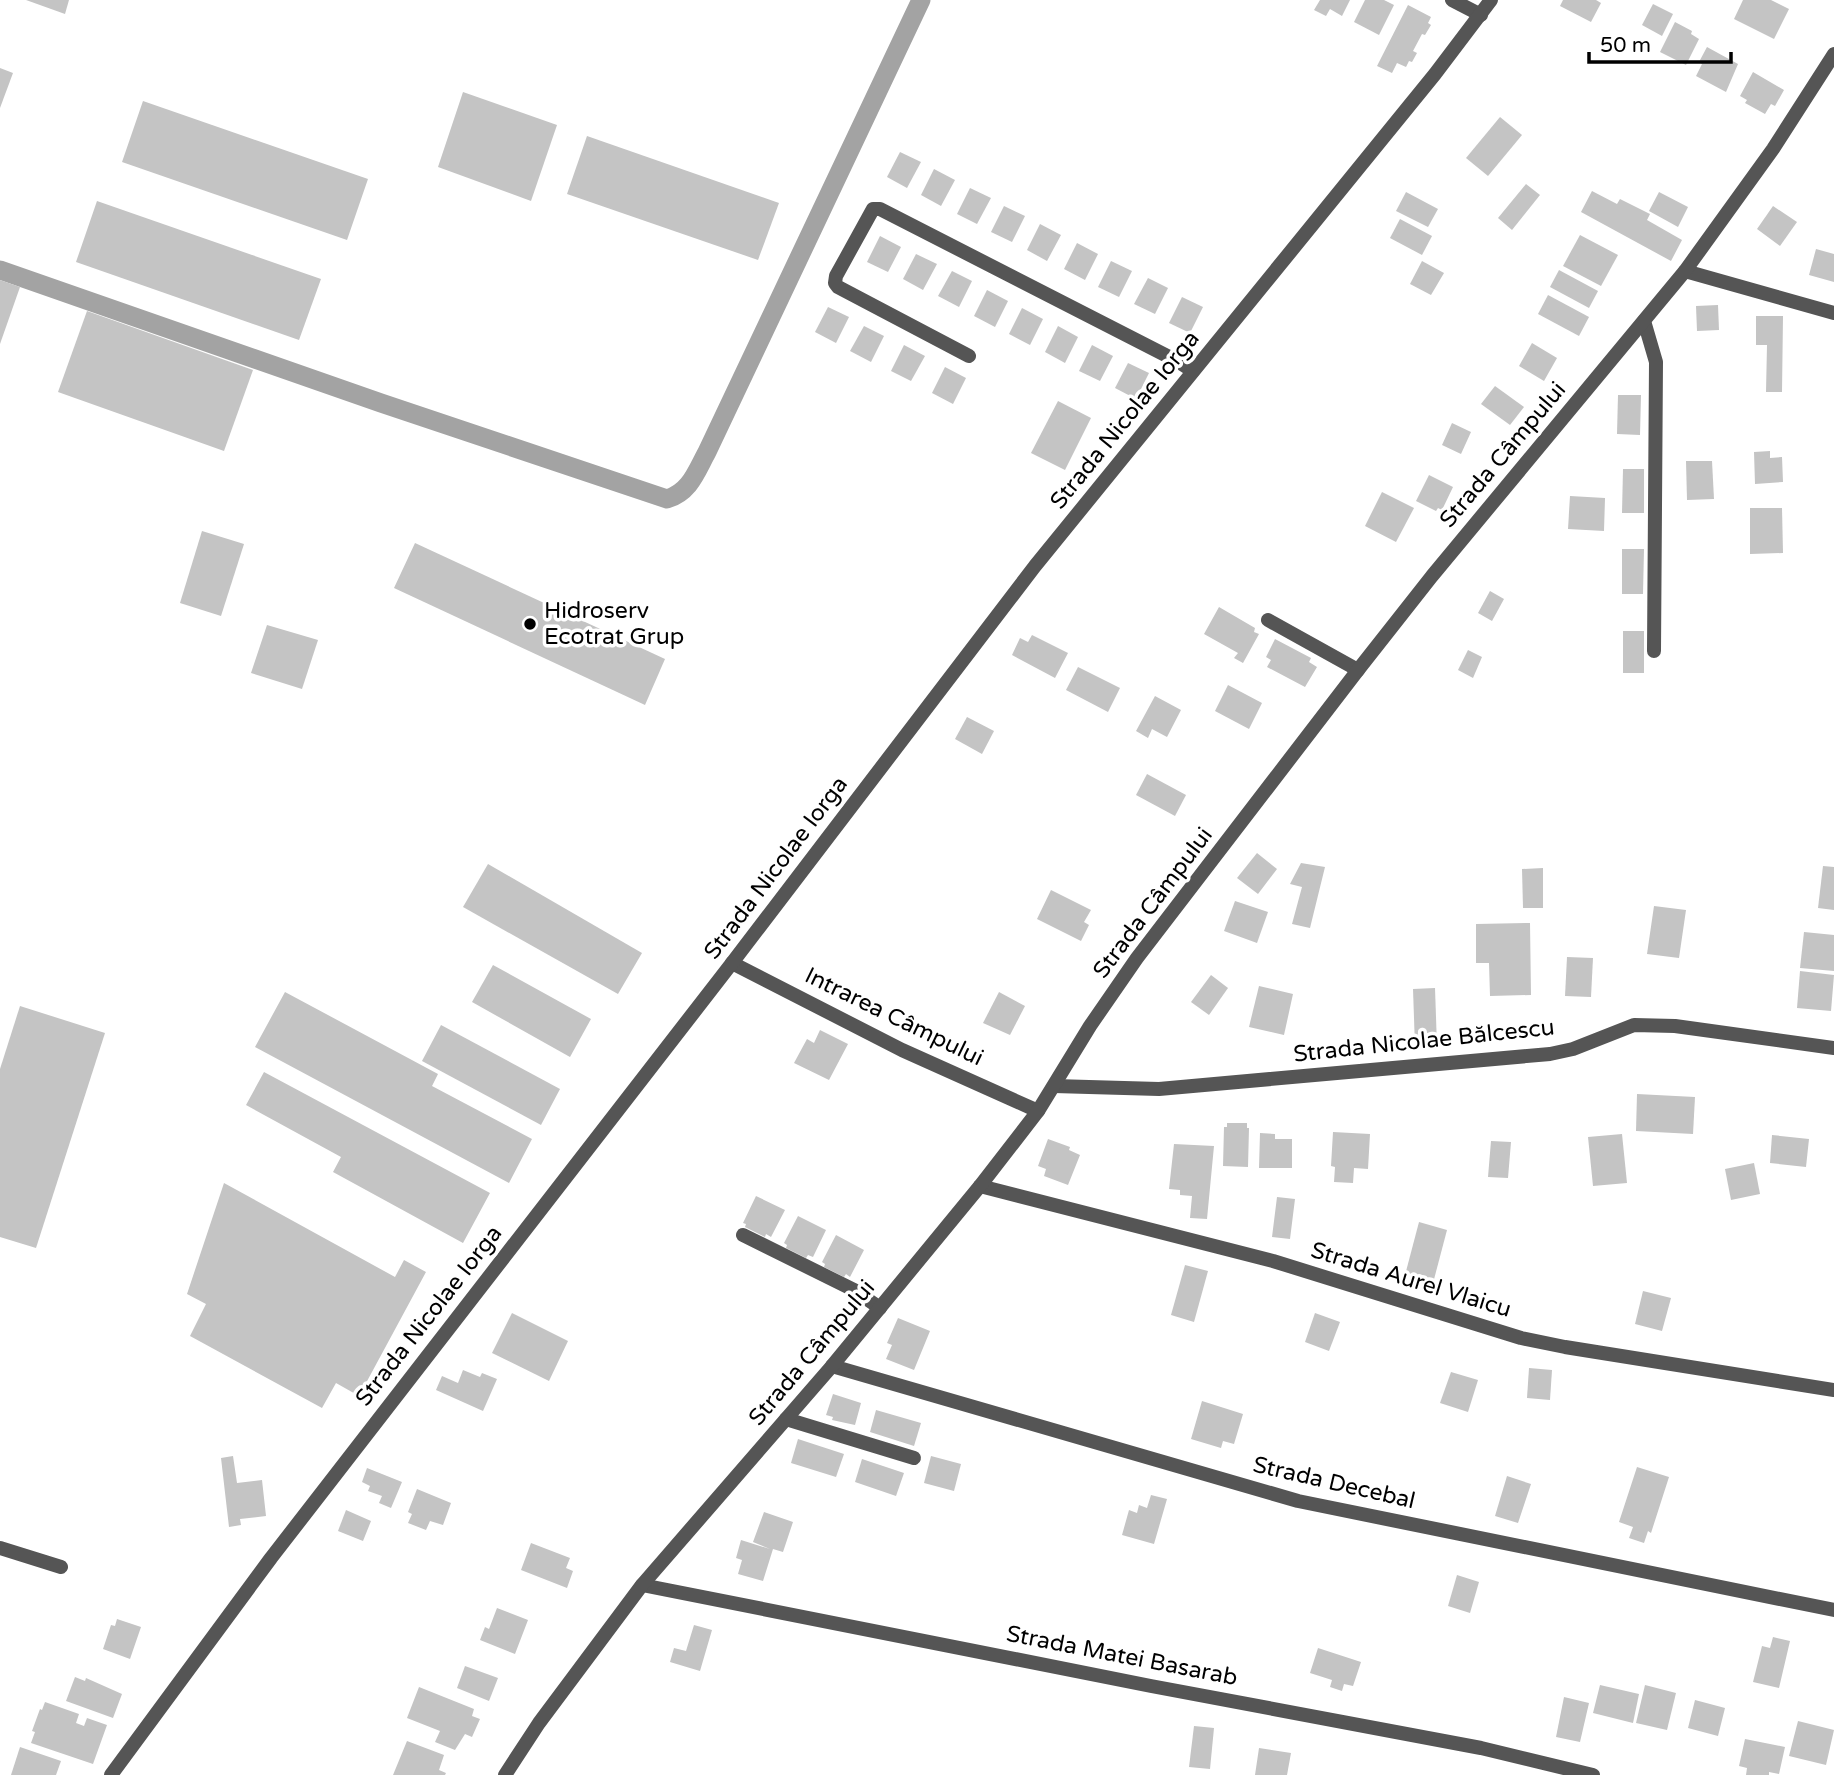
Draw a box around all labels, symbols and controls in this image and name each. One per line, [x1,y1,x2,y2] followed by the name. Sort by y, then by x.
[1589,21,1731,65] scale bar
[1600,33,1651,58] text: 50 m
[1044,325,1206,515] street label: Strada Nicolae Iorga
[1434,376,1572,534] street label: Strada Câmpului
[544,597,684,651] place label: Hidroserv Ecotrat Grup
[522,616,538,632] marker: Hidroserv Ecotrat Grup
[698,771,854,965] street label: Strada Nicolae Iorga
[1087,822,1219,984] street label: Strada Câmpului
[800,962,988,1072] street label: Intrarea Câmpului
[1292,1013,1556,1069] street label: Strada Nicolae Bălcescu
[350,1220,508,1412] street label: Strada Nicolae Iorga
[1307,1236,1515,1324] street label: Strada Aurel Vlaicu
[743,1274,881,1432] street label: Strada Câmpului
[1250,1451,1418,1515] street label: Strada Decebal
[1004,1620,1240,1692] street label: Strada Matei Basarab

